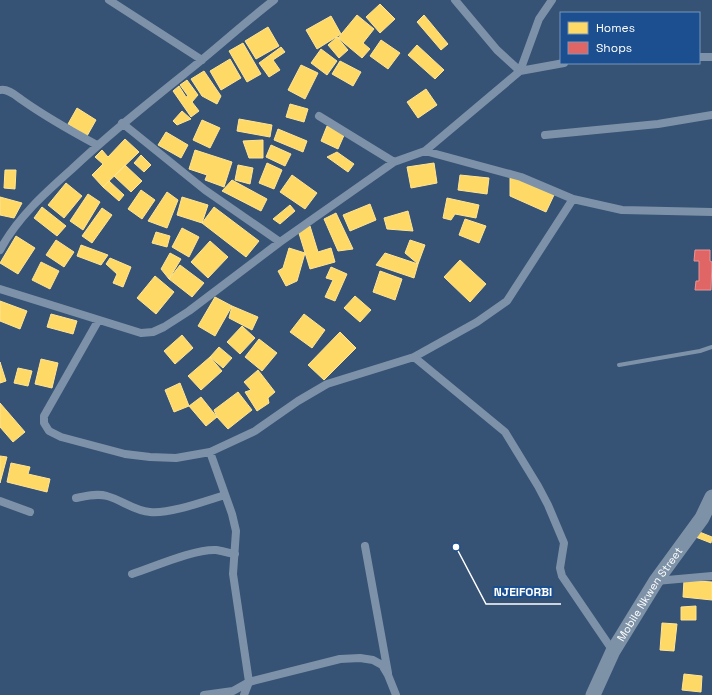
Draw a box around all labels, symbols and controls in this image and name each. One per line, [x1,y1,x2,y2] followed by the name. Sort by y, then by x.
[560,12,700,64] legend
[596,20,635,36] text: Homes
[596,40,632,56] text: Shops
[614,544,686,644] street label: Mobile Nkwen Street
[486,580,561,604] callout: NJEIFORBI
[494,584,552,600] text: NJEIFORBI

